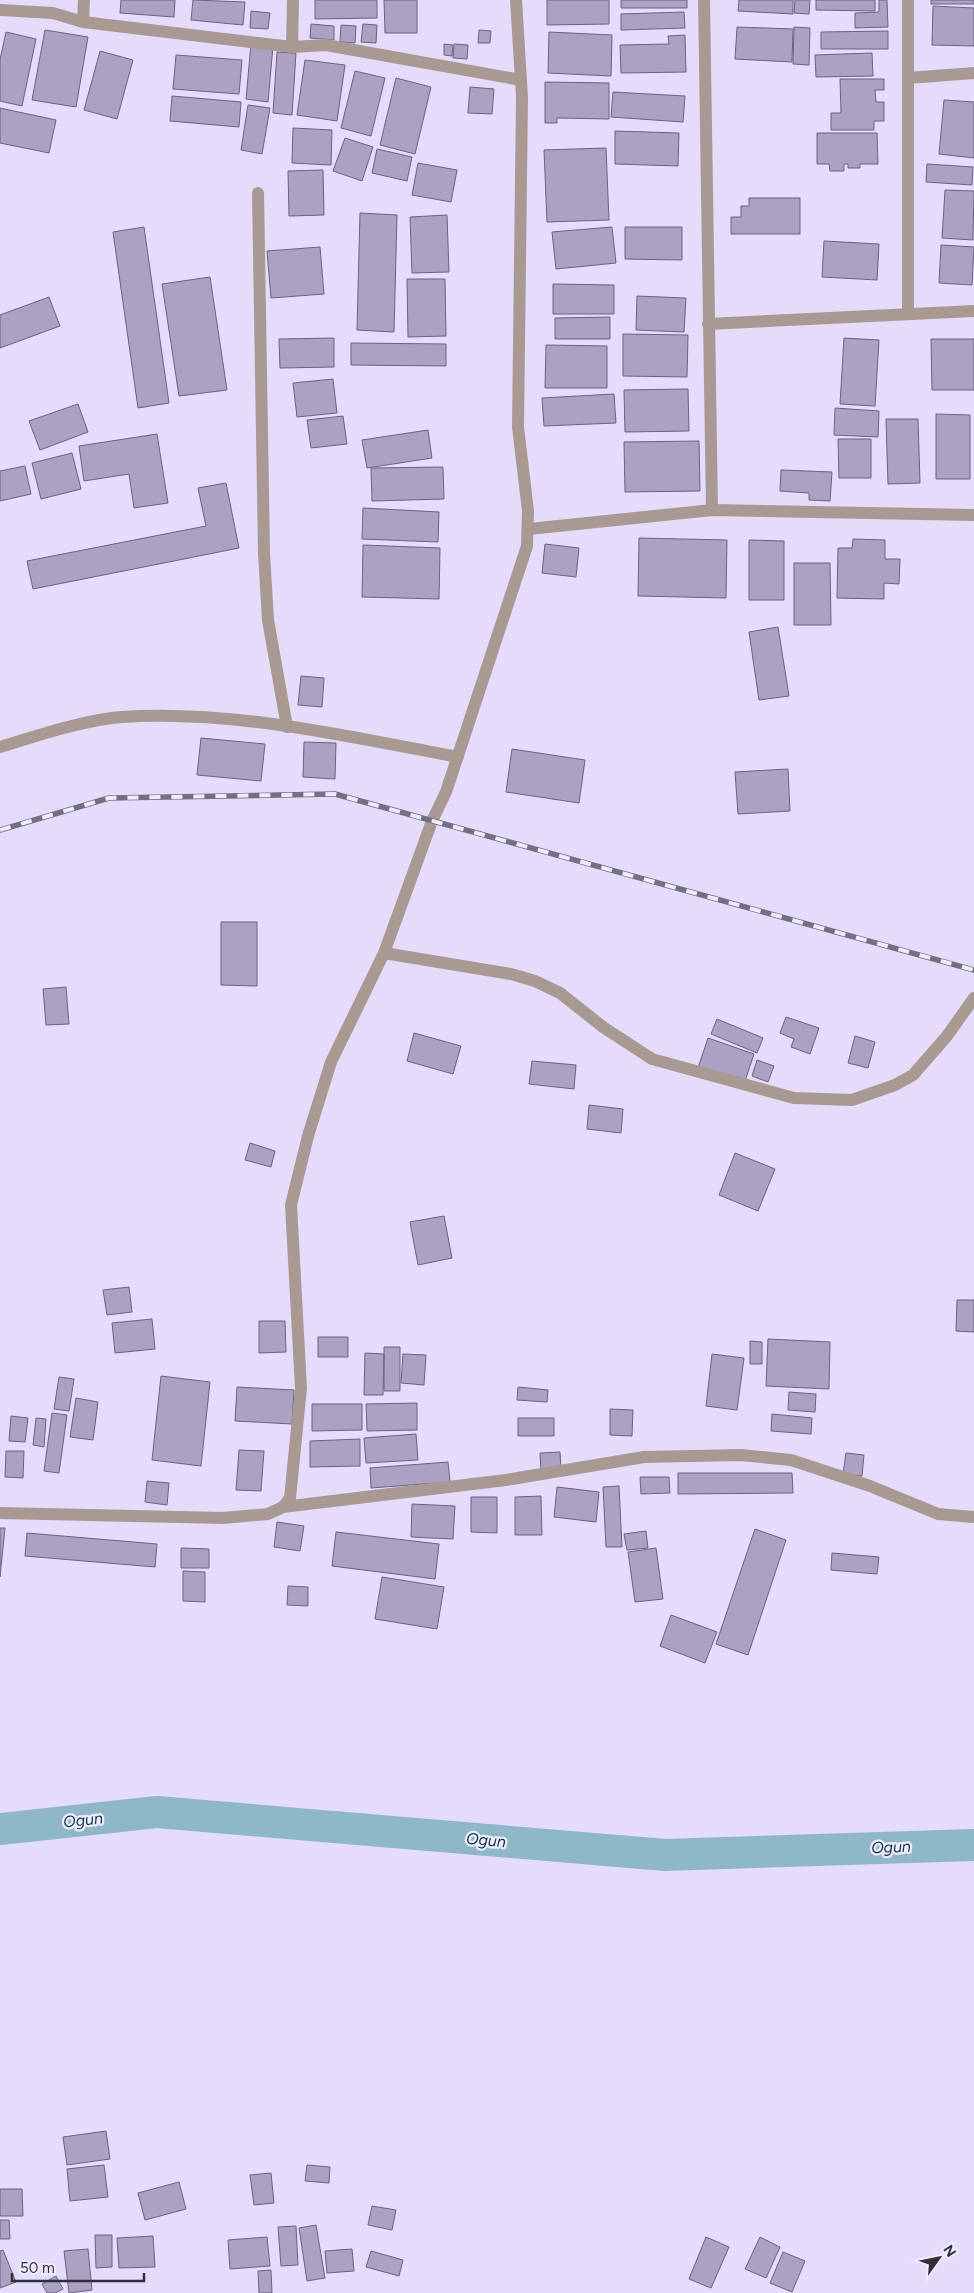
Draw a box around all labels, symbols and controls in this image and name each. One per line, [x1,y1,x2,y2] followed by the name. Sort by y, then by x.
[62,1808,104,1832] water label: Ogun
[465,1829,507,1851] water label: Ogun
[871,1837,911,1857] water label: Ogun
[914,2233,964,2283] north arrow
[939,2242,960,2260] text: N
[12,2250,145,2282] scale bar
[20,2259,55,2277] text: 50 m

